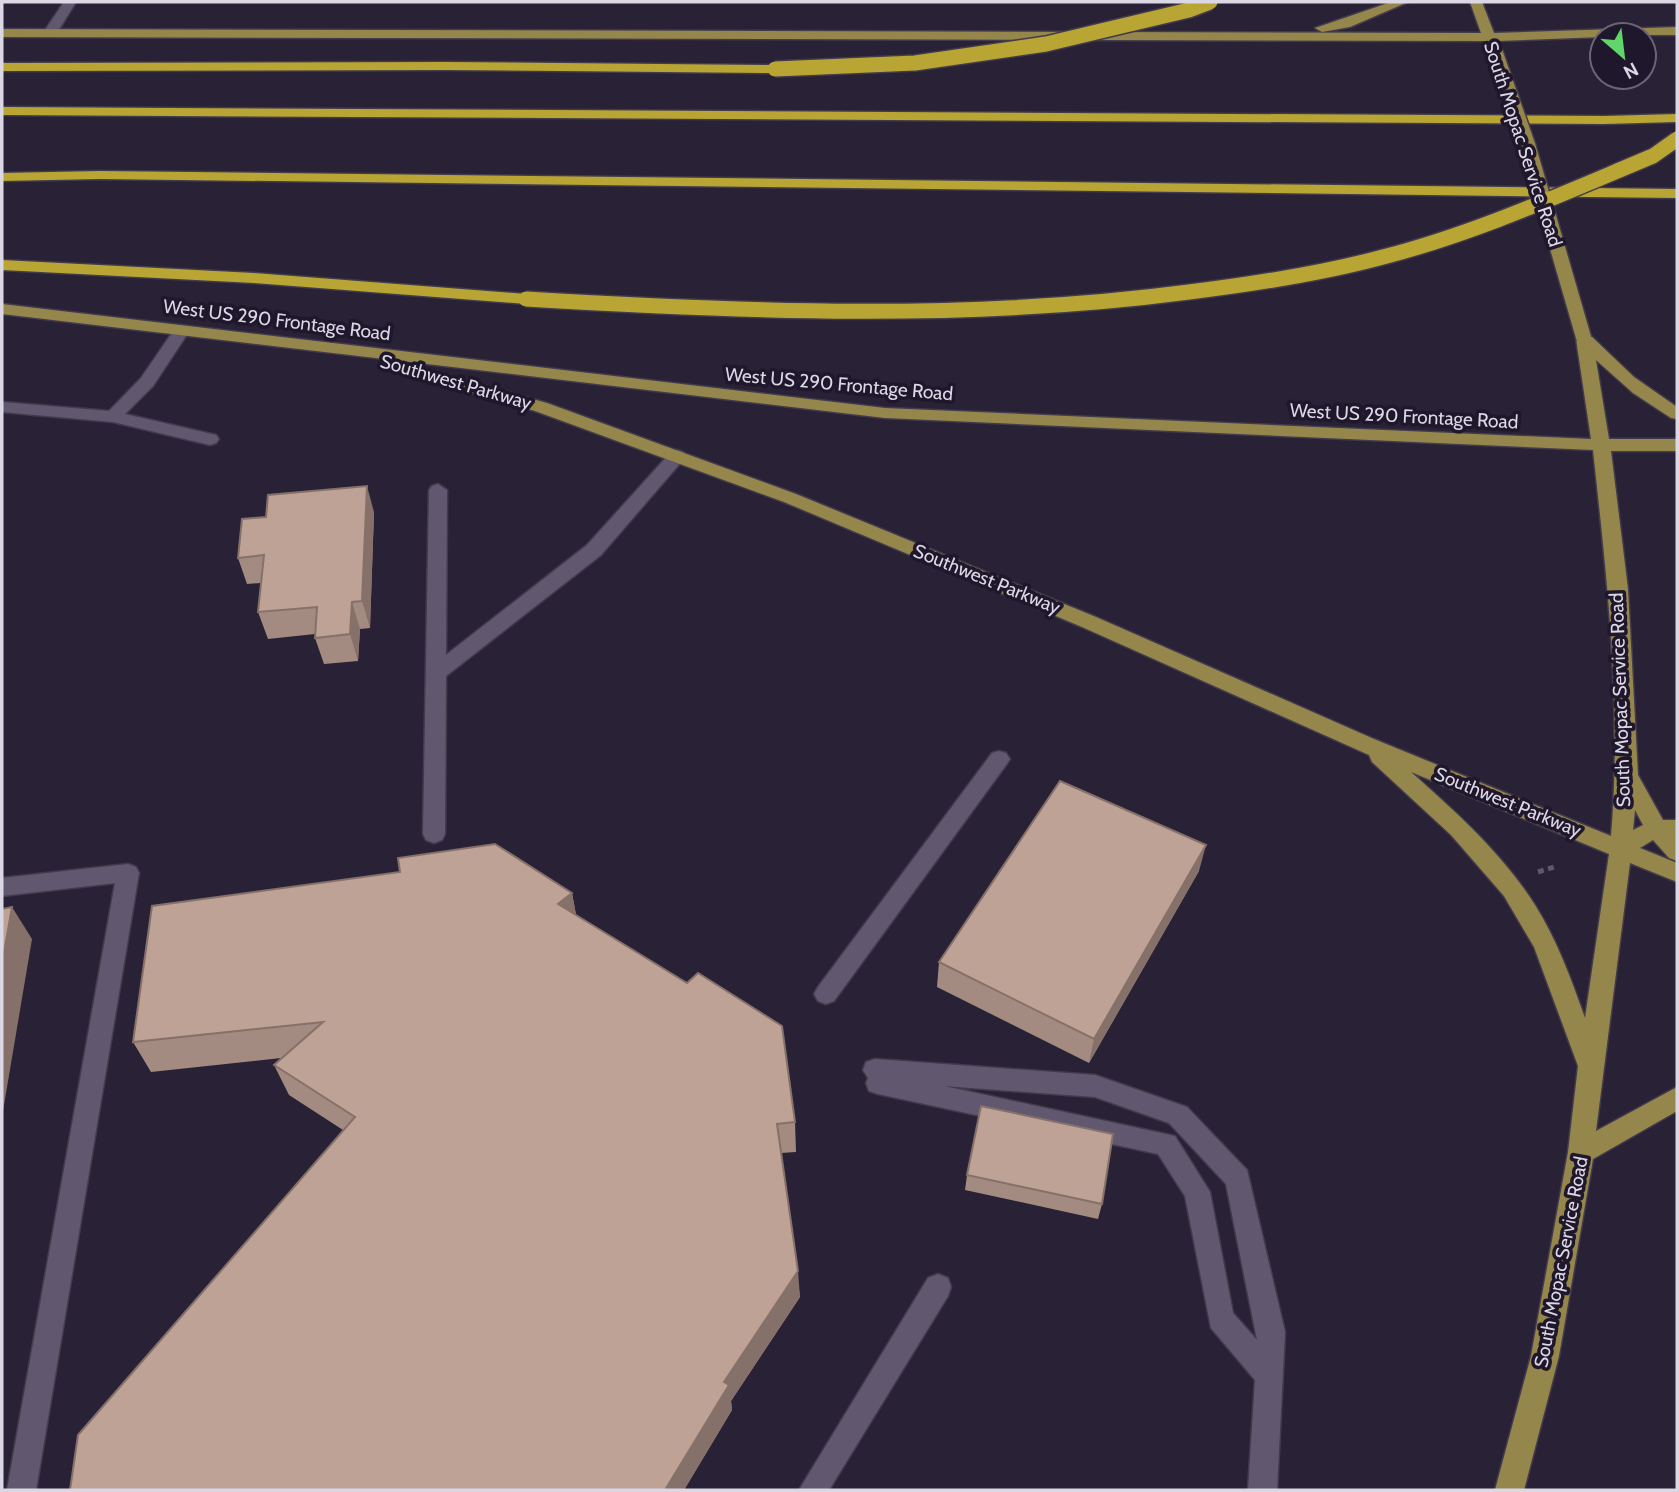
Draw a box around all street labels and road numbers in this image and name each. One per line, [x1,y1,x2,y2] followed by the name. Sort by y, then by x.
[1479,38,1567,250] street label: South Mopac Service Road
[162,295,392,345] street label: West US 290 Frontage Road
[378,349,535,415] street label: Southwest Parkway
[724,363,954,405] street label: West US 290 Frontage Road
[1289,399,1519,433] street label: West US 290 Frontage Road
[910,539,1064,619] street label: Southwest Parkway
[1605,592,1635,808] street label: South Mopac Service Road
[1431,762,1585,842] street label: Southwest Parkway
[1529,1154,1593,1370] street label: South Mopac Service Road

